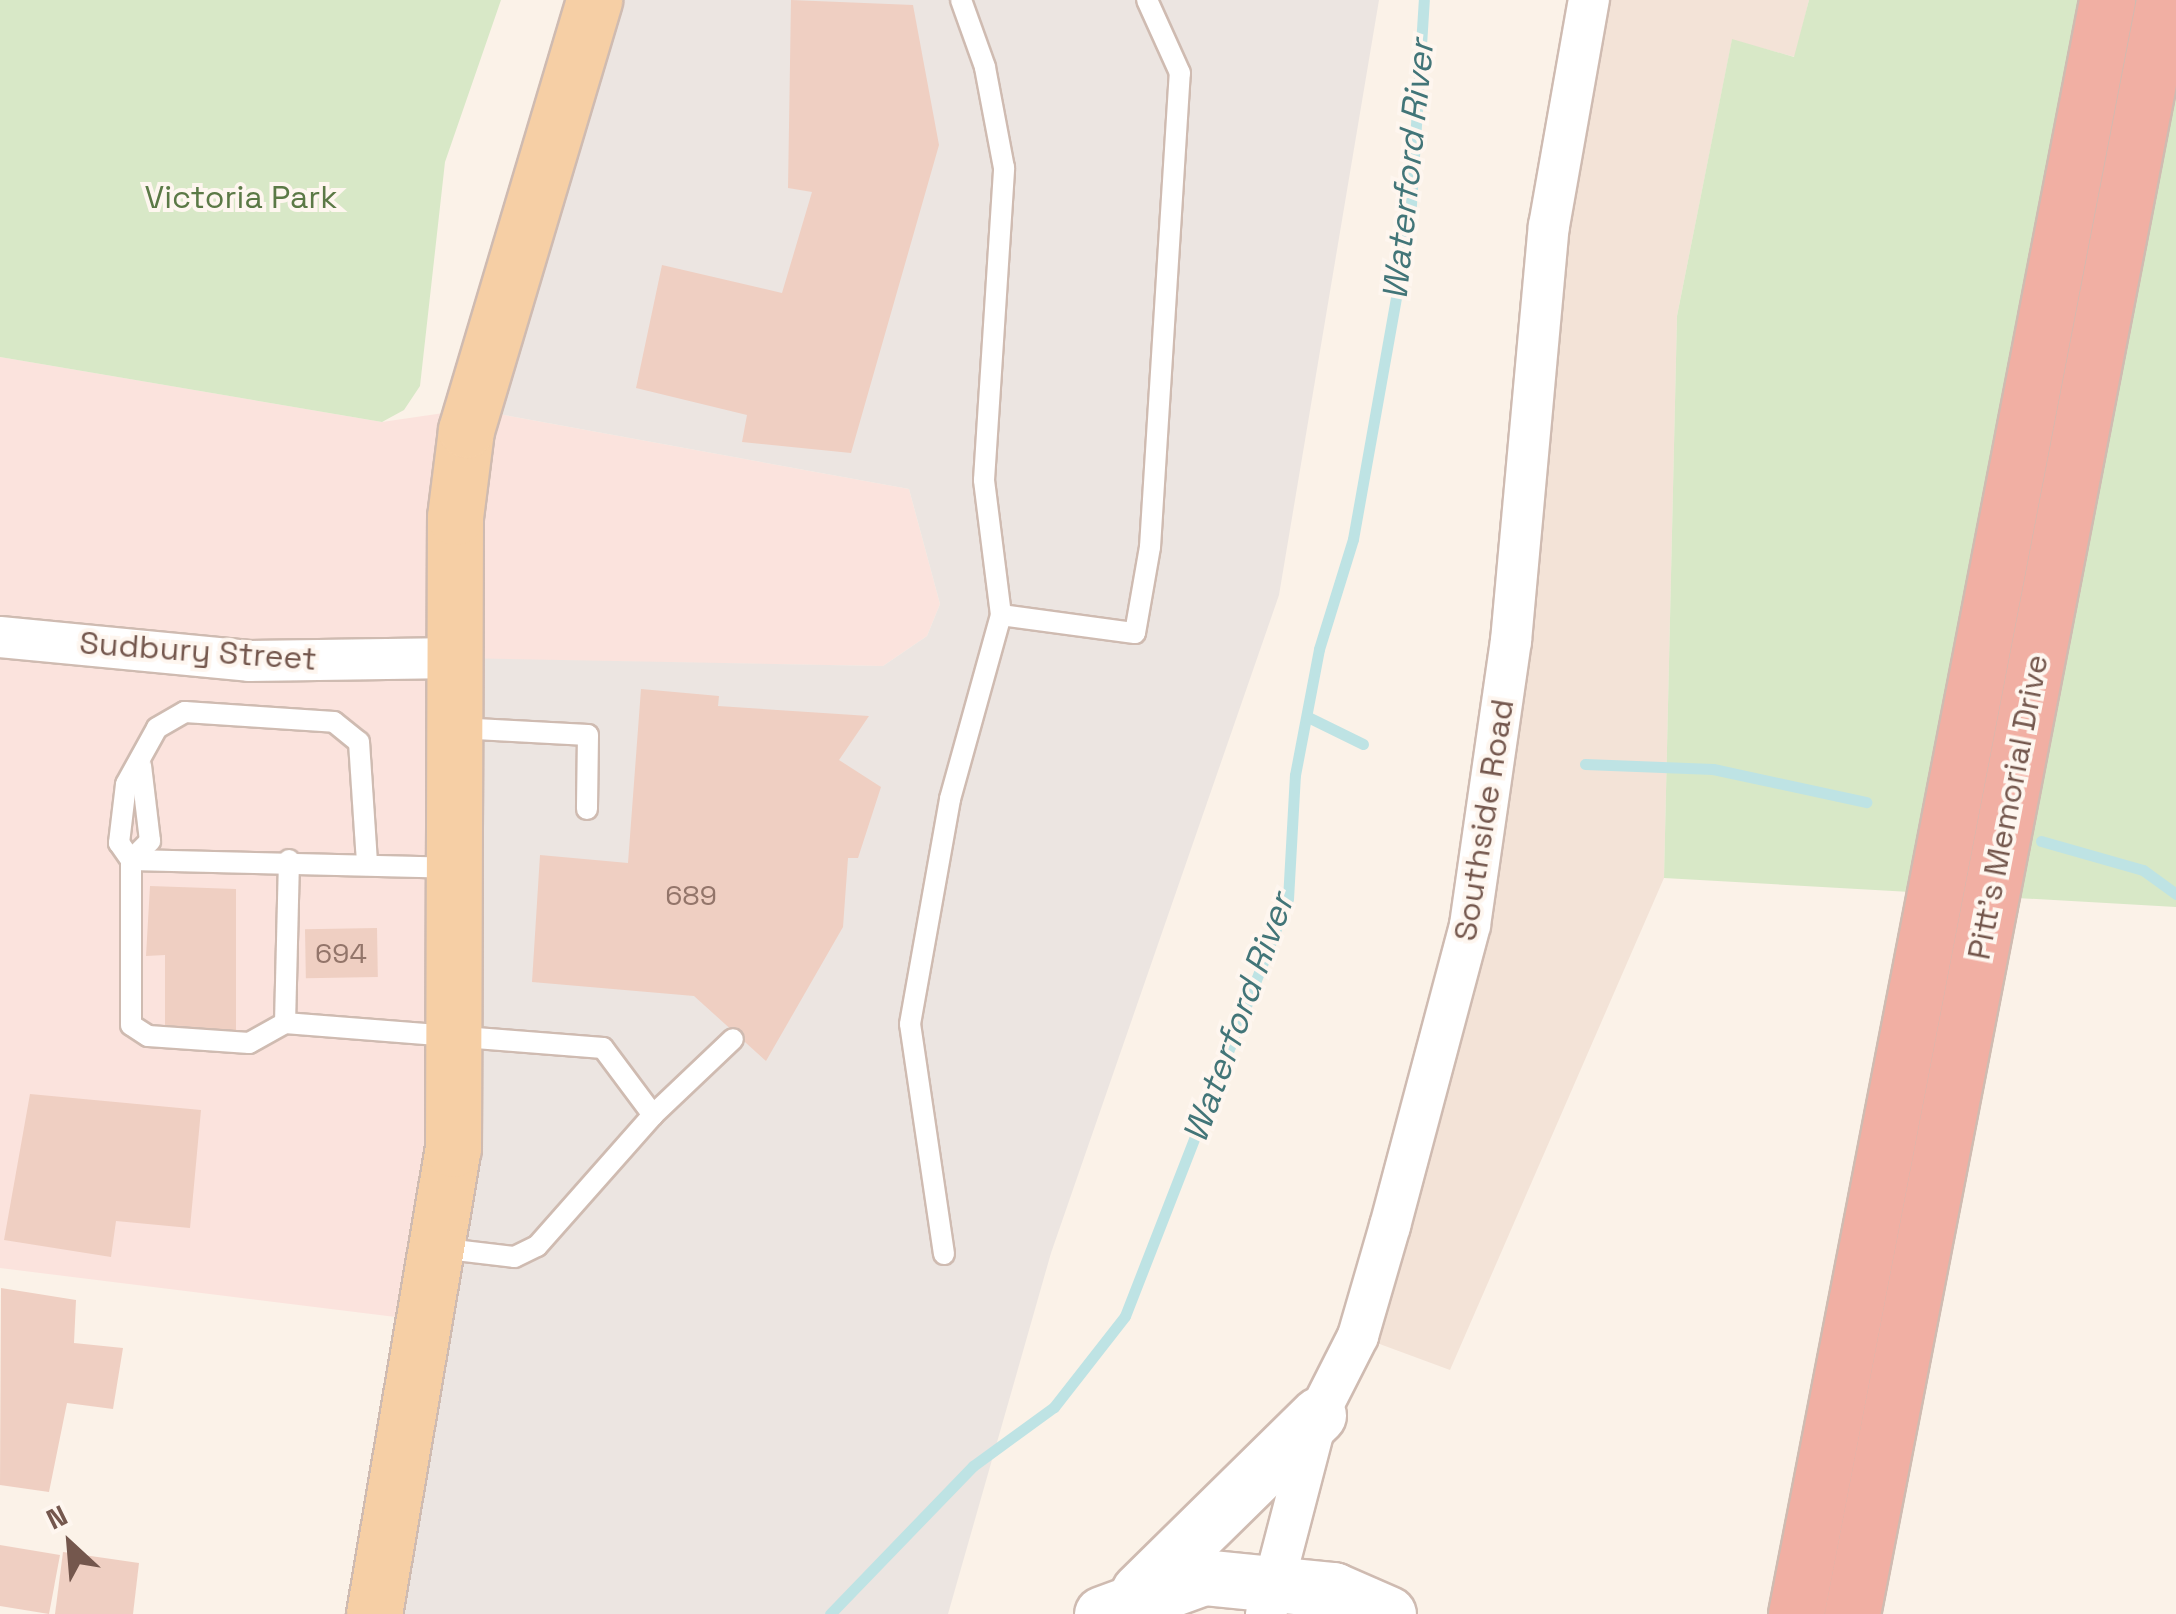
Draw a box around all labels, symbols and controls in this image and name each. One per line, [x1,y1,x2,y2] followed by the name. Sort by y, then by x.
[1373,38,1443,302] water label: Waterford River
[144,178,338,216] park label: Victoria Park
[78,624,318,678] street label: Sudbury Street
[1960,651,2056,963] street label: Pitt's Memorial Drive
[1446,696,1522,944] street label: Southside Road
[665,878,717,912] house number: 689
[1174,888,1302,1148] water label: Waterford River
[315,936,367,970] house number: 694
[20,1494,120,1594] north arrow
[41,1497,73,1537] text: N

